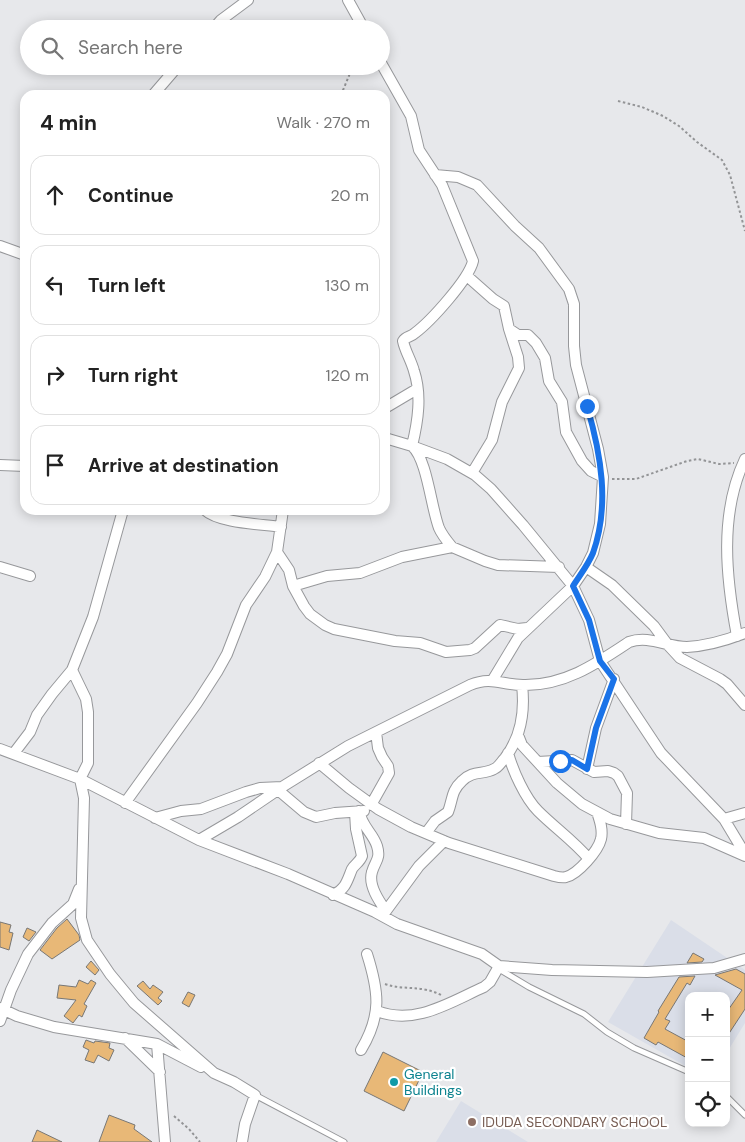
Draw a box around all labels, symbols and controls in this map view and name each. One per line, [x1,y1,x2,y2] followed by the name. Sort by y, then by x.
[20,20,390,75] search box
[38,34,66,62] icon: search
[78,35,183,60] text: Search here
[40,109,97,137] text: 4 min
[277,112,370,133] text: Walk · 270 m
[41,181,69,209] icon: ahead
[88,183,174,208] text: Continue
[330,185,369,206] text: 20 m
[41,271,69,299] icon: left
[88,273,166,298] text: Turn left
[325,275,369,296] text: 130 m
[41,361,69,389] icon: right
[88,363,178,388] text: Turn right
[325,365,369,386] text: 120 m
[576,395,599,418] route end
[41,451,69,479] icon: arrive
[88,453,279,478] text: Arrive at destination
[549,750,572,773] route start
[685,992,730,1127] map controls
[685,992,730,1037] button: +
[685,1037,730,1082] button: −
[404,1065,462,1099] place label: General Buildings
[388,1076,400,1088] marker: General Buildings
[685,1082,730,1127] button: locate
[482,1113,667,1131] place label: IDUDA SECONDARY SCHOOL
[466,1116,478,1128] marker: IDUDA SECONDARY SCHOOL

